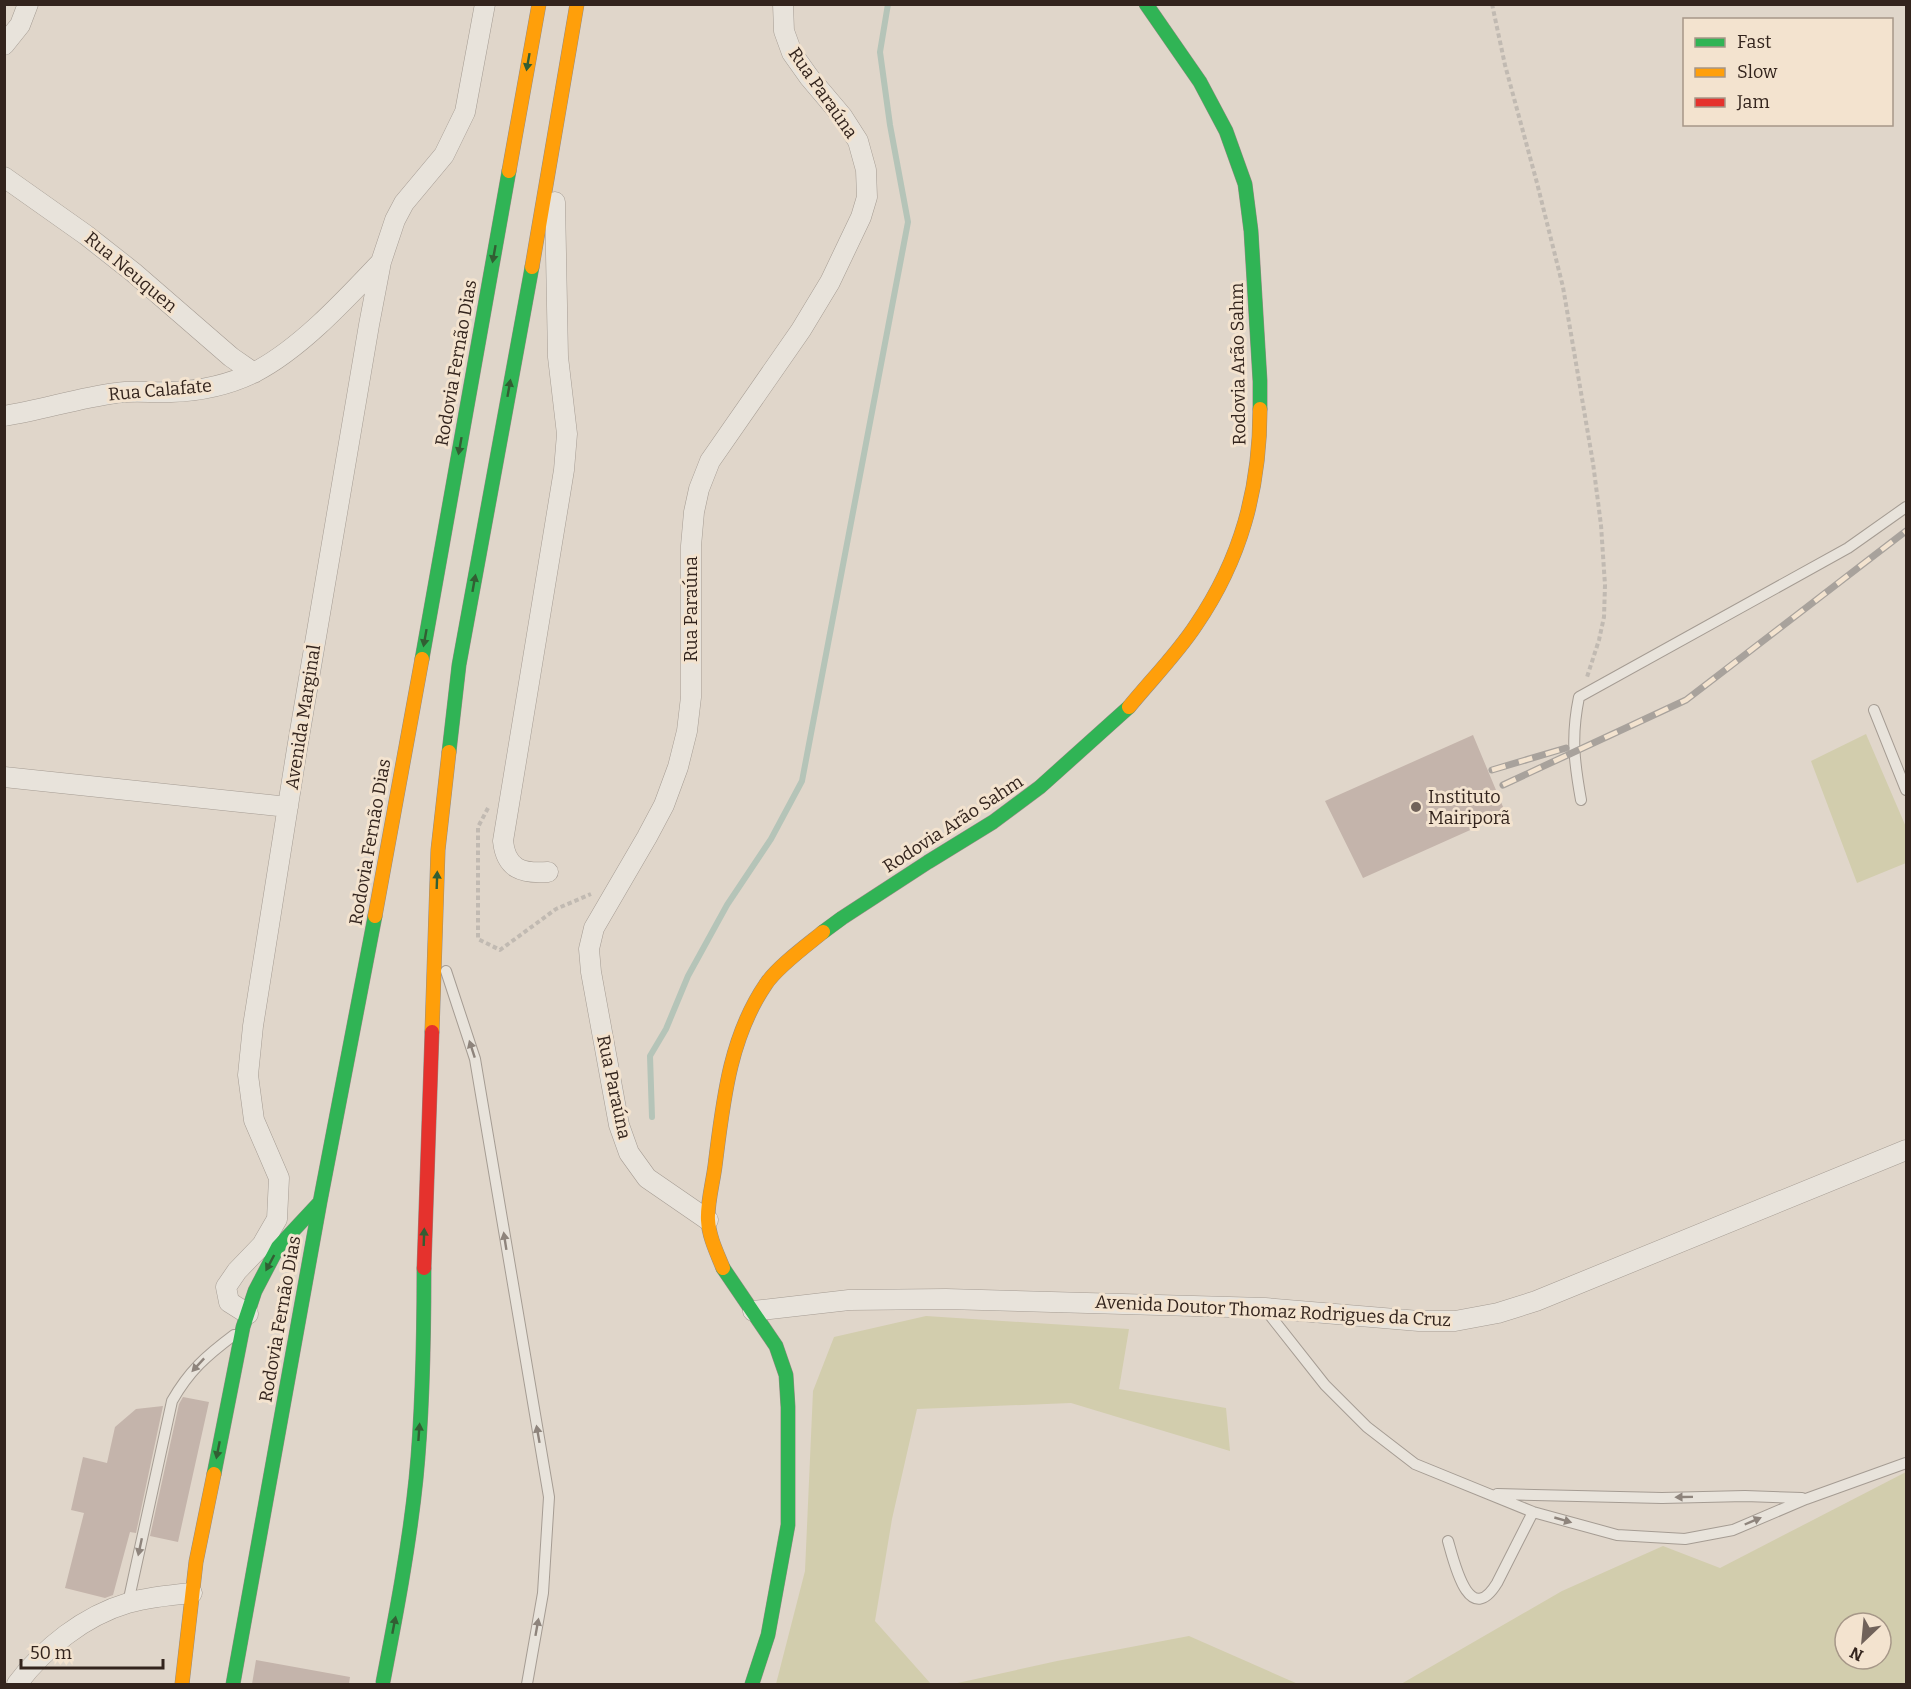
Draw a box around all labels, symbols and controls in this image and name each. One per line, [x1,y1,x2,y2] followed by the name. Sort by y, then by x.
[1683,18,1893,126] legend
[1737,31,1772,53] text: Fast
[784,43,862,143] street label: Rua Paraúna
[524,53,533,72] one-way arrow
[1737,61,1778,83] text: Slow
[1736,91,1770,113] text: Jam
[80,227,182,317] street label: Rua Neuquen
[489,245,498,264] one-way arrow
[431,278,481,448] street label: Rodovia Fernão Dias
[1226,283,1250,445] street label: Rodovia Arão Sahm
[107,375,213,405] street label: Rua Calafate
[505,379,514,398] one-way arrow
[455,437,464,456] one-way arrow
[680,556,702,662] street label: Rua Paraúna
[470,573,479,592] one-way arrow
[420,629,429,648] one-way arrow
[281,643,325,791] street label: Avenida Marginal
[345,757,395,927] street label: Rodovia Fernão Dias
[879,770,1027,878] street label: Rodovia Arão Sahm
[1428,786,1510,829] place label: Instituto Mairiporã
[1409,800,1423,814] marker: Instituto Mairiporã
[432,871,442,890] one-way arrow
[592,1033,636,1141] street label: Rua Paraúna
[466,1040,476,1058] one-way arrow
[420,1227,429,1246] one-way arrow
[500,1232,509,1251] one-way arrow
[255,1234,305,1404] street label: Rodovia Fernão Dias
[265,1254,275,1271] one-way arrow
[1094,1291,1452,1331] street label: Avenida Doutor Thomaz Rodrigues da Cruz
[192,1357,206,1371] one-way arrow
[414,1422,424,1441] one-way arrow
[533,1424,542,1443] one-way arrow
[213,1440,223,1459] one-way arrow
[1675,1492,1694,1502] one-way arrow
[1554,1516,1572,1525] one-way arrow
[1745,1516,1763,1526] one-way arrow
[135,1538,144,1557] one-way arrow
[1833,1611,1893,1671] north arrow
[390,1615,399,1634] one-way arrow
[533,1617,542,1636] one-way arrow
[21,1632,164,1670] scale bar
[30,1642,72,1664] text: 50 m
[1847,1643,1866,1665] text: N

